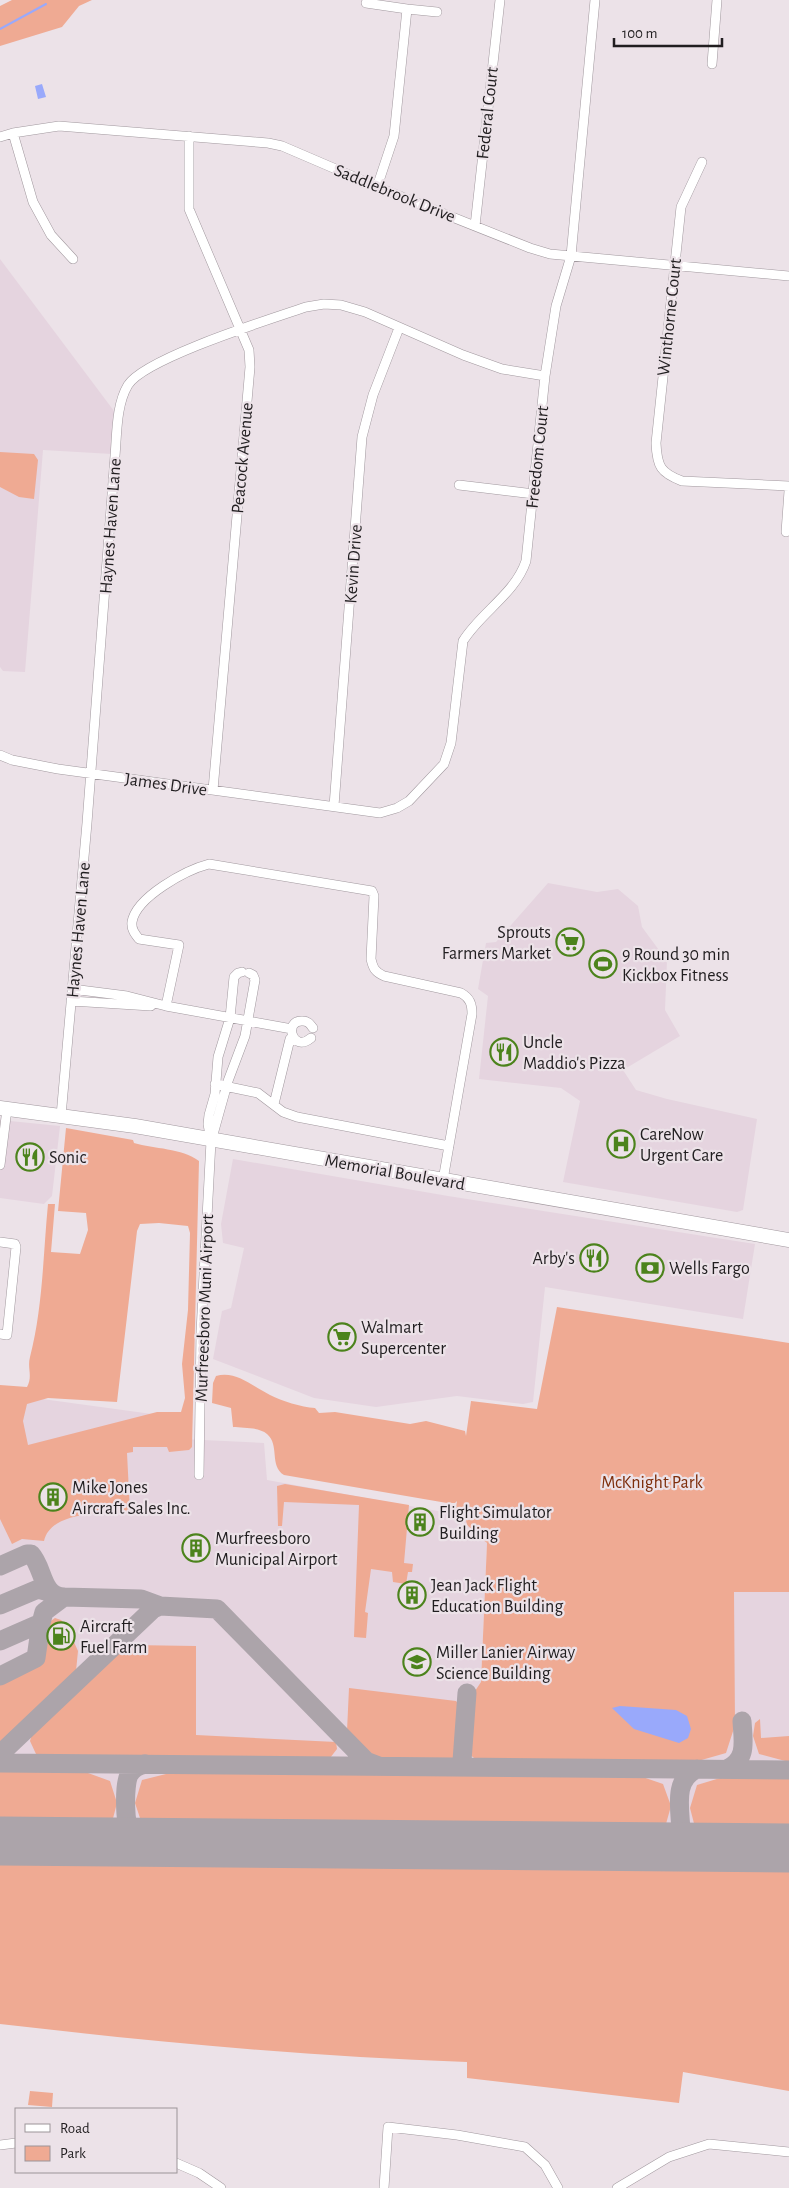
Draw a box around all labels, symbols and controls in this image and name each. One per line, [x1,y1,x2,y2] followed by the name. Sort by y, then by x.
[614,15,722,47] scale bar
[622,26,657,41] text: 100 m
[474,66,502,160] street label: Federal Court
[331,161,458,226] street label: Saddlebrook Drive
[655,257,685,377] street label: Winthorne Court
[229,402,257,514] street label: Peacock Avenue
[524,405,552,509] street label: Freedom Court
[97,458,125,595] street label: Haynes Haven Lane
[342,524,366,604] street label: Kevin Drive
[123,770,208,800] street label: James Drive
[64,862,94,999] street label: Haynes Haven Lane
[442,924,551,963] place label: Sprouts Farmers Market
[555,927,585,957] supermarket icon: Sprouts Farmers Market
[622,946,730,985] place label: 9 Round 30 min Kickbox Fitness
[588,949,618,979] sports icon: 9 Round 30 min Kickbox Fitness
[523,1034,626,1073] place label: Uncle Maddio's Pizza
[489,1037,519,1067] restaurant icon: Uncle Maddio's Pizza
[640,1126,723,1165] place label: CareNow Urgent Care
[606,1129,636,1159] hospital icon: CareNow Urgent Care
[15,1142,45,1172] restaurant icon: Sonic
[49,1149,86,1167] place label: Sonic
[323,1152,466,1194] street label: Memorial Boulevard
[193,1213,217,1402] street label: Murfreesboro Muni Airport
[579,1243,609,1273] restaurant icon: Arby's
[533,1250,575,1268] place label: Arby's
[635,1253,665,1283] bank icon: Wells Fargo
[669,1260,750,1278] place label: Wells Fargo
[361,1319,446,1358] place label: Walmart Supercenter
[327,1322,357,1352] supermarket icon: Walmart Supercenter
[601,1474,704,1492] park label: McKnight Park
[72,1479,191,1518] place label: Mike Jones Aircraft Sales Inc.
[38,1482,68,1512] building icon: Mike Jones Aircraft Sales Inc.
[439,1504,552,1543] place label: Flight Simulator Building
[405,1507,435,1537] building icon: Flight Simulator Building
[215,1530,338,1569] place label: Murfreesboro Municipal Airport
[181,1533,211,1563] building icon: Murfreesboro Municipal Airport
[431,1577,563,1616] place label: Jean Jack Flight Education Building
[397,1580,427,1610] building icon: Jean Jack Flight Education Building
[80,1618,147,1657] place label: Aircraft Fuel Farm
[46,1621,76,1651] fuel station icon: Aircraft Fuel Farm
[436,1644,576,1683] place label: Miller Lanier Airway Science Building
[402,1647,432,1677] school or university icon: Miller Lanier Airway Science Building
[15,2108,178,2173] legend
[60,2121,90,2136] text: Road
[60,2146,86,2161] text: Park

